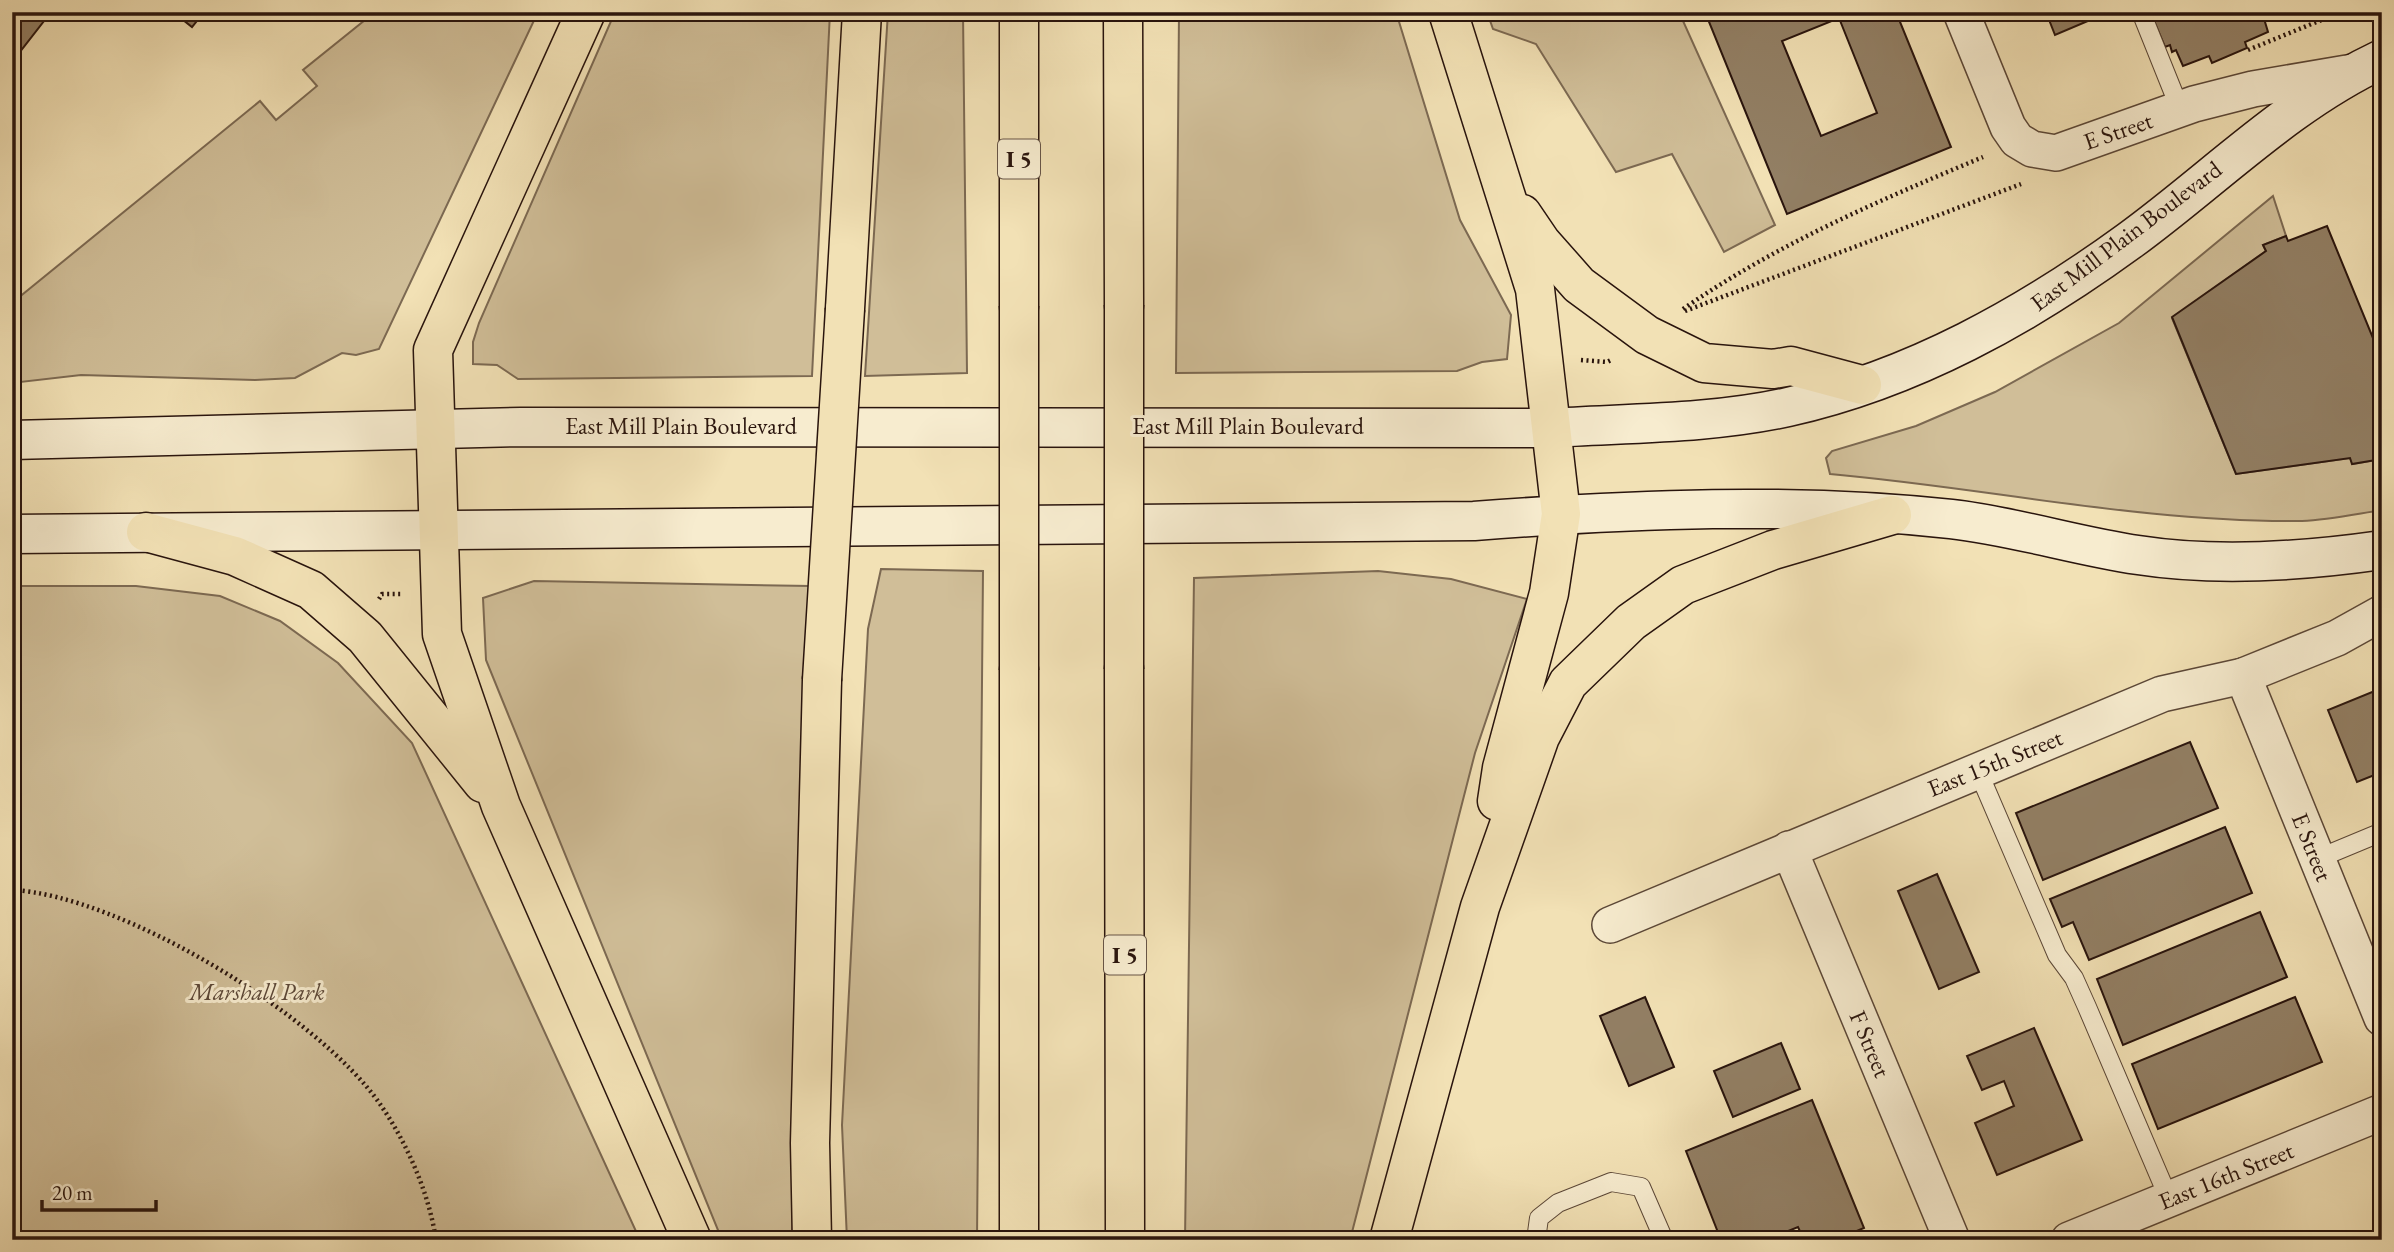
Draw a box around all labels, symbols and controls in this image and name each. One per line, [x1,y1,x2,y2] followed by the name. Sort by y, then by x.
[2079,104,2157,157] street label: E Street
[998,140,1040,178] road number: I 5
[2024,153,2228,318] street label: East Mill Plain Boulevard
[565,410,798,441] street label: East Mill Plain Boulevard
[1132,410,1365,441] street label: East Mill Plain Boulevard
[1923,721,2067,804] street label: East 15th Street
[2285,808,2340,886] street label: E Street
[1104,936,1146,974] road number: I 5
[187,976,325,1007] park label: Marshall Park
[1843,1006,1899,1082] street label: F Street
[2154,1134,2298,1217] street label: East 16th Street
[42,1168,156,1212] scale bar
[52,1179,93,1206] text: 20 m

